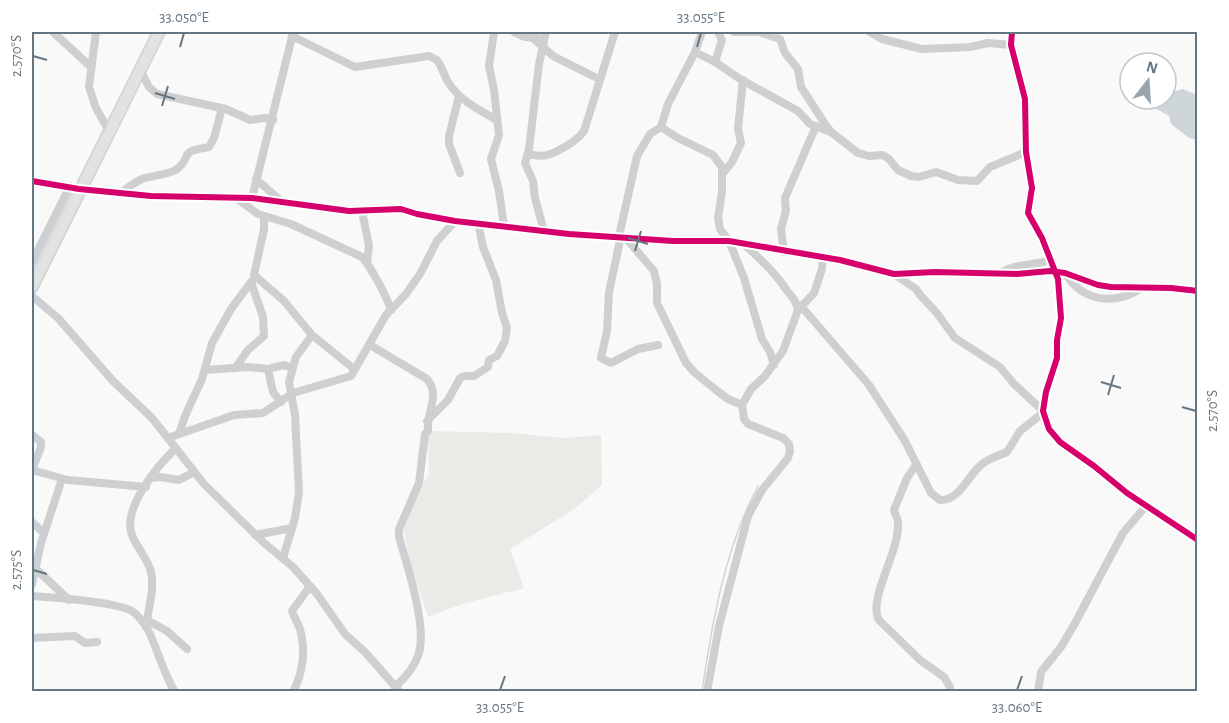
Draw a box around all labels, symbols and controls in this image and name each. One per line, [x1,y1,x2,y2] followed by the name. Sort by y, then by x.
[159,10,209,25] text: 33.050°E
[677,10,725,25] text: 33.055°E
[9,35,24,77] text: 2.570°S
[1118,51,1178,111] north arrow
[1144,58,1160,77] text: N
[1205,390,1220,432] text: 2.570°S
[9,550,24,590] text: 2.575°S
[476,700,524,715] text: 33.055°E
[992,700,1042,715] text: 33.060°E

